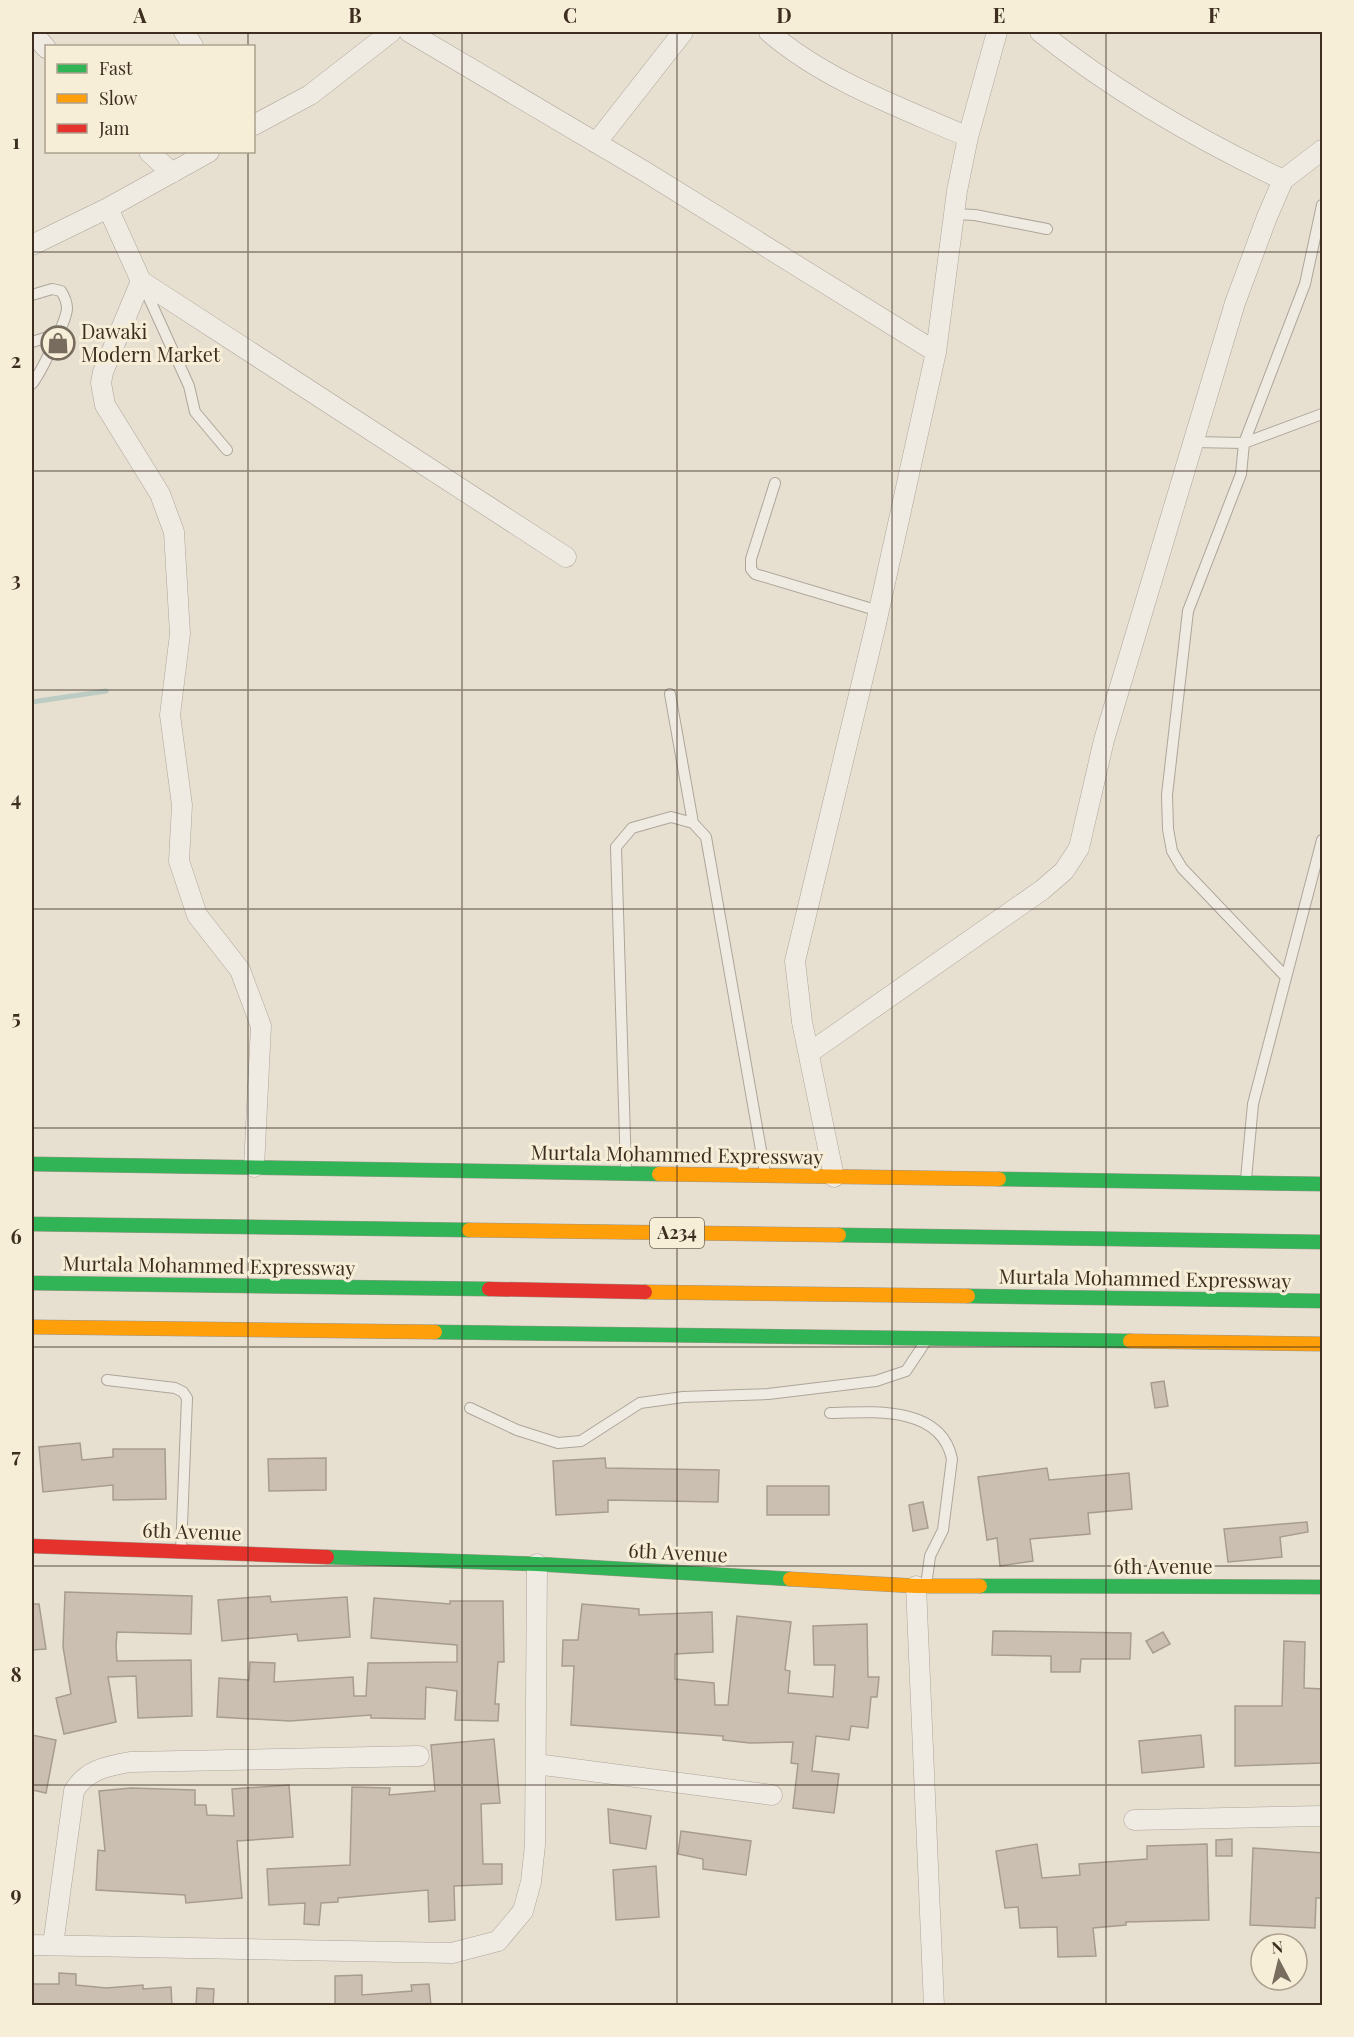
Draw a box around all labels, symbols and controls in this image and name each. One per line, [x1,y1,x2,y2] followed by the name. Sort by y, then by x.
[132,1,147,28] text: A
[348,1,362,28] text: B
[563,1,577,28] text: C
[776,1,792,28] text: D
[993,1,1005,28] text: E
[1208,1,1220,28] text: F
[45,45,255,153] legend
[99,56,133,80] text: Fast
[99,86,137,110] text: Slow
[98,116,129,140] text: Jam
[12,127,20,154] text: 1
[81,317,221,367] place label: Dawaki Modern Market
[40,325,76,361] shop icon: Dawaki Modern Market
[11,346,21,373] text: 2
[11,565,21,592] text: 3
[11,784,21,811] text: 4
[11,1003,21,1030] text: 5
[530,1137,824,1170] street label: Murtala Mohammed Expressway
[650,1218,704,1248] road number: A234
[10,1222,22,1249] text: 6
[62,1248,356,1281] street label: Murtala Mohammed Expressway
[998,1261,1292,1294] street label: Murtala Mohammed Expressway
[11,1441,21,1468] text: 7
[142,1515,242,1546] street label: 6th Avenue
[628,1535,728,1568] street label: 6th Avenue
[1113,1552,1213,1579] street label: 6th Avenue
[10,1660,22,1687] text: 8
[10,1879,22,1906] text: 9
[1249,1932,1309,1992] north arrow
[1270,1935,1285,1958] text: N

